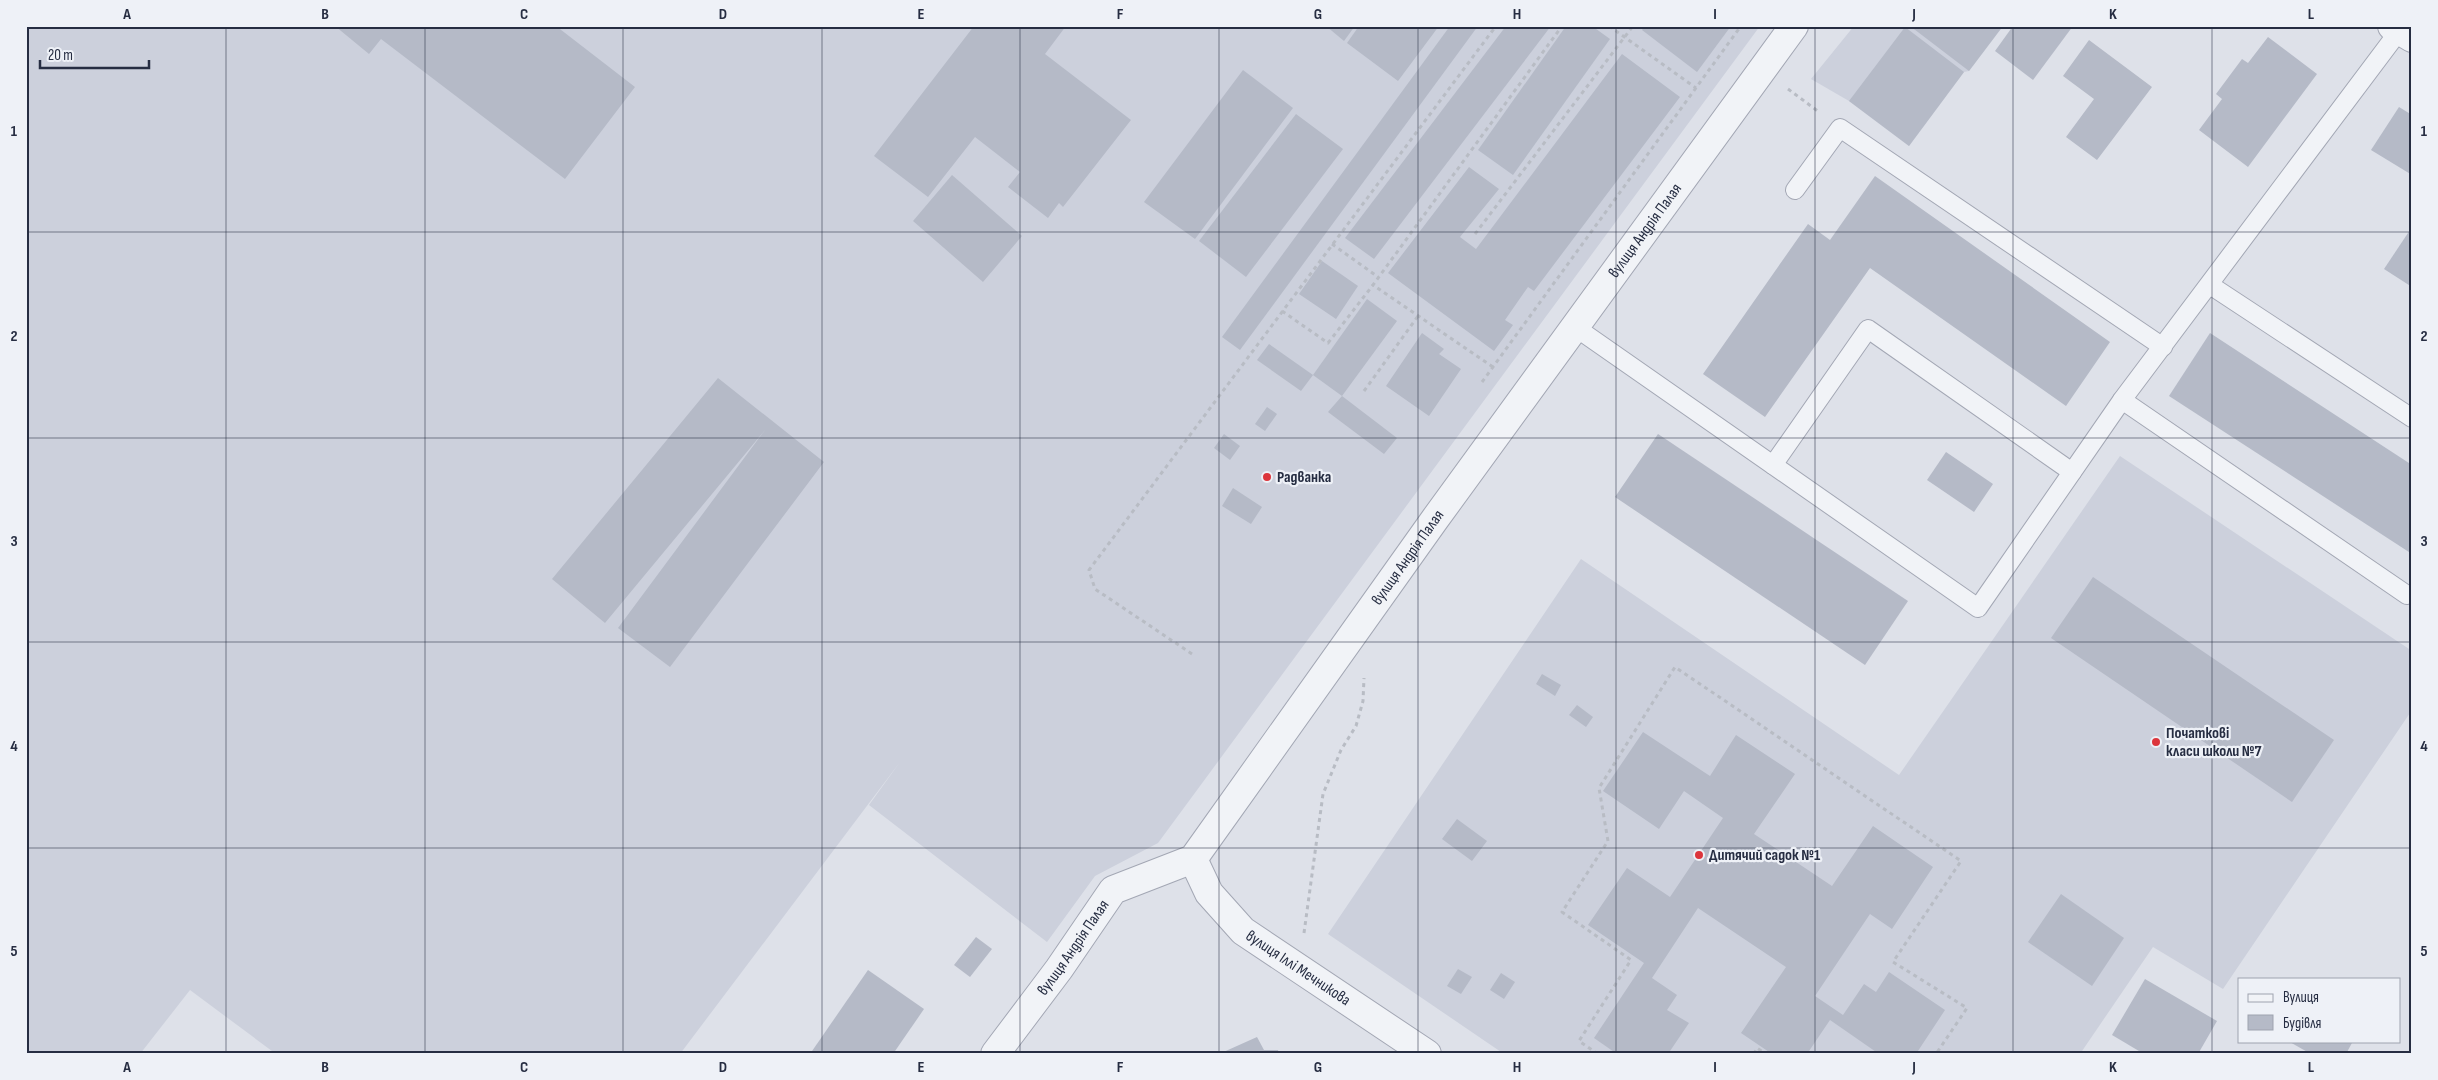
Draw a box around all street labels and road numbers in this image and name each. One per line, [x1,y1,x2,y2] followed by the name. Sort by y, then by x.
[1604,180,1686,282] street label: вулиця Андрія Палая
[1367,506,1448,609] street label: вулиця Андрія Палая
[1033,896,1113,999] street label: вулиця Андрія Палая
[1242,926,1354,1010] street label: вулиця Іллі Мечникова

